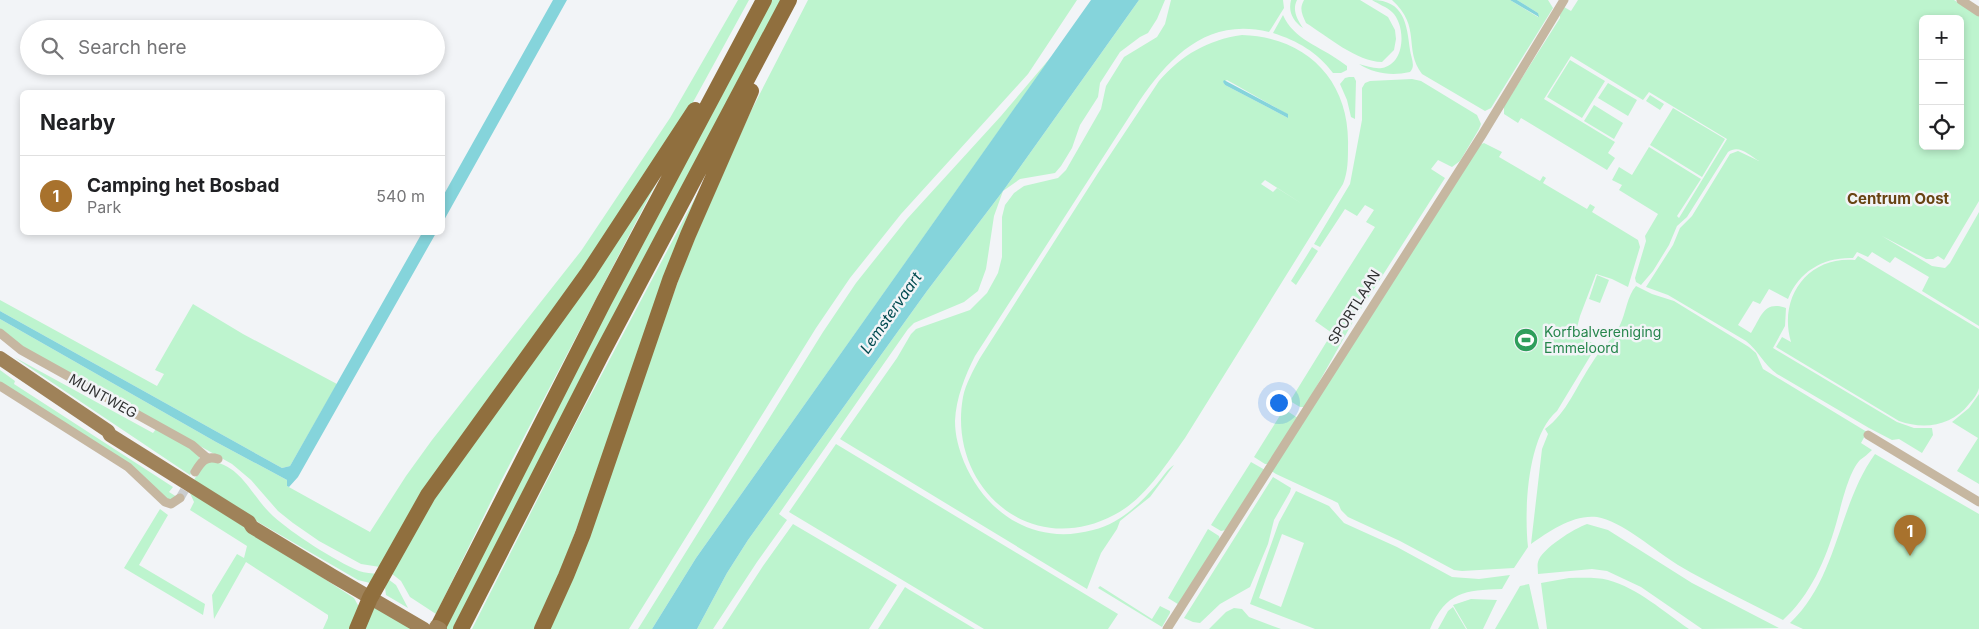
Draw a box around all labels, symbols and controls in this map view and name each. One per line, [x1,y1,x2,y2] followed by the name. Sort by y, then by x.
[1919,15,1964,150] map controls
[1919,15,1964,60] button: +
[20,20,445,75] search box
[38,34,66,62] icon: search
[78,36,187,59] text: Search here
[1919,60,1964,105] button: −
[1919,105,1964,150] button: locate
[40,110,115,135] text: Nearby
[87,174,280,197] text: Camping het Bosbad
[53,186,59,206] text: 1
[376,186,425,206] text: 540 m
[1847,189,1950,208] district label: Centrum Oost
[87,197,121,217] text: Park
[1324,266,1383,347] street label: SPORTLAAN
[856,268,926,357] water label: Lemstervaart
[1544,323,1661,356] place label: Korfbalvereniging Emmeloord
[1513,327,1539,353] sports icon: Korfbalvereniging Emmeloord
[66,370,140,421] street label: MUNTWEG
[1266,390,1292,416] your location
[1894,515,1926,556] pin: 1

